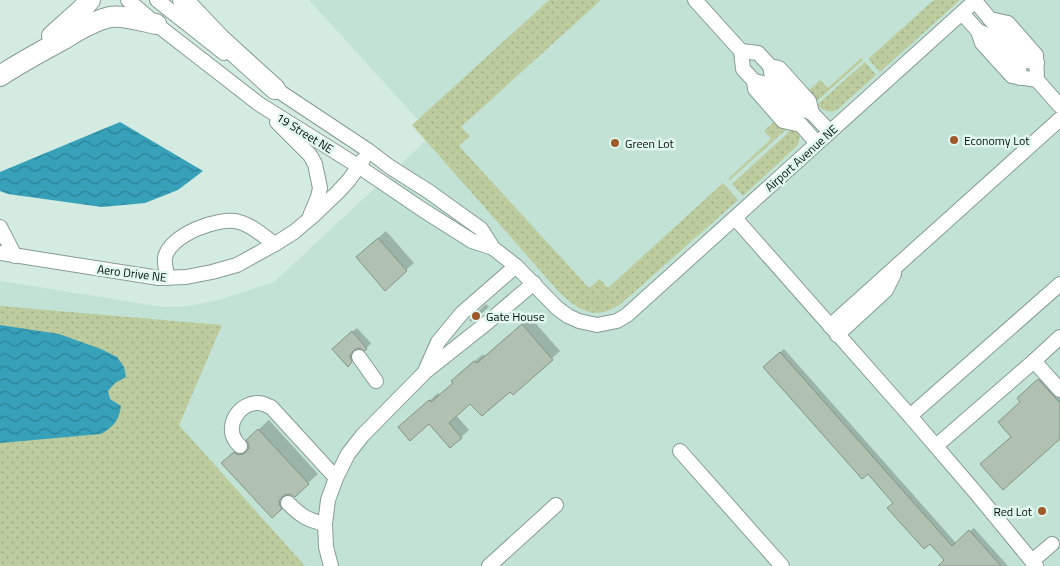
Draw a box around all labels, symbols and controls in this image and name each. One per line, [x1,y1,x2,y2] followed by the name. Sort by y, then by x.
[273,108,338,158] street label: 19 Street NE
[760,120,842,196] street label: Airport Avenue NE
[964,131,1030,150] place label: Economy Lot
[625,134,675,153] place label: Green Lot
[948,134,960,146] marker: Economy Lot
[609,137,621,149] marker: Green Lot
[96,259,168,287] street label: Aero Drive NE
[486,307,545,326] place label: Gate House
[470,310,482,322] marker: Gate House
[993,502,1033,521] place label: Red Lot
[1036,505,1048,517] marker: Red Lot

